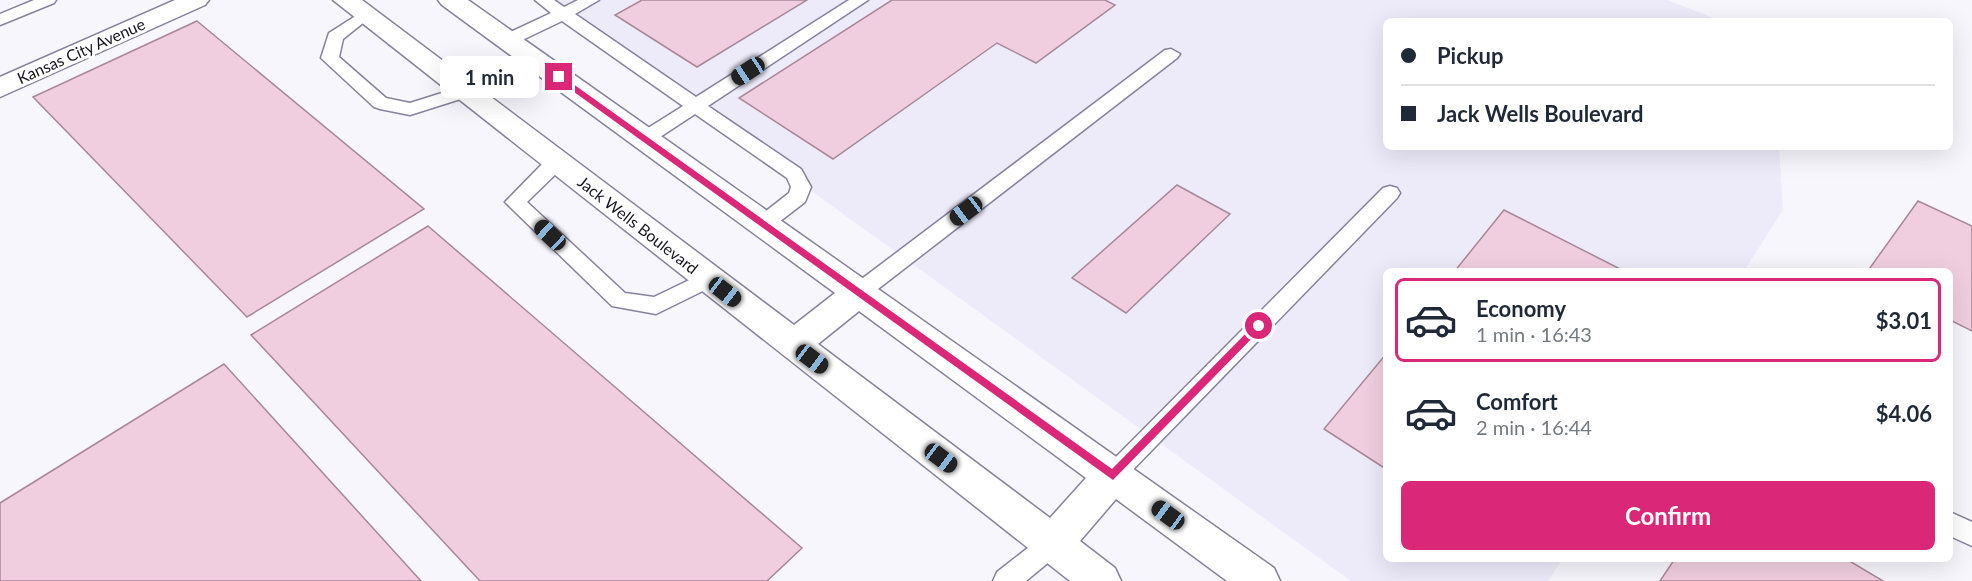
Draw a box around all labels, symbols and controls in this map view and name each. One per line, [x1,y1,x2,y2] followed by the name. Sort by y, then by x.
[14,14,148,87] street label: Kansas City Avenue
[1437,42,1503,69] text: Pickup
[728,54,768,88] car
[439,56,538,98] callout: 1 min
[545,63,572,90] route end
[465,65,514,89] text: 1 min
[1437,100,1643,127] text: Jack Wells Boulevard
[574,172,702,277] street label: Jack Wells Boulevard
[946,193,986,229] car
[531,216,569,254] car
[705,274,745,310] car
[1404,293,1458,347] icon: car
[1476,295,1566,322] text: Economy
[1876,307,1932,334] text: $3.01
[1245,312,1272,339] route start
[1476,322,1592,346] text: 1 min · 16:43
[792,341,832,377] car
[1404,386,1458,440] icon: car
[1476,388,1558,415] text: Comfort
[1876,400,1932,427] text: $4.06
[1476,415,1592,439] text: 2 min · 16:44
[921,440,961,476] car
[1401,481,1935,550] button: Confirm
[1148,497,1188,533] car

